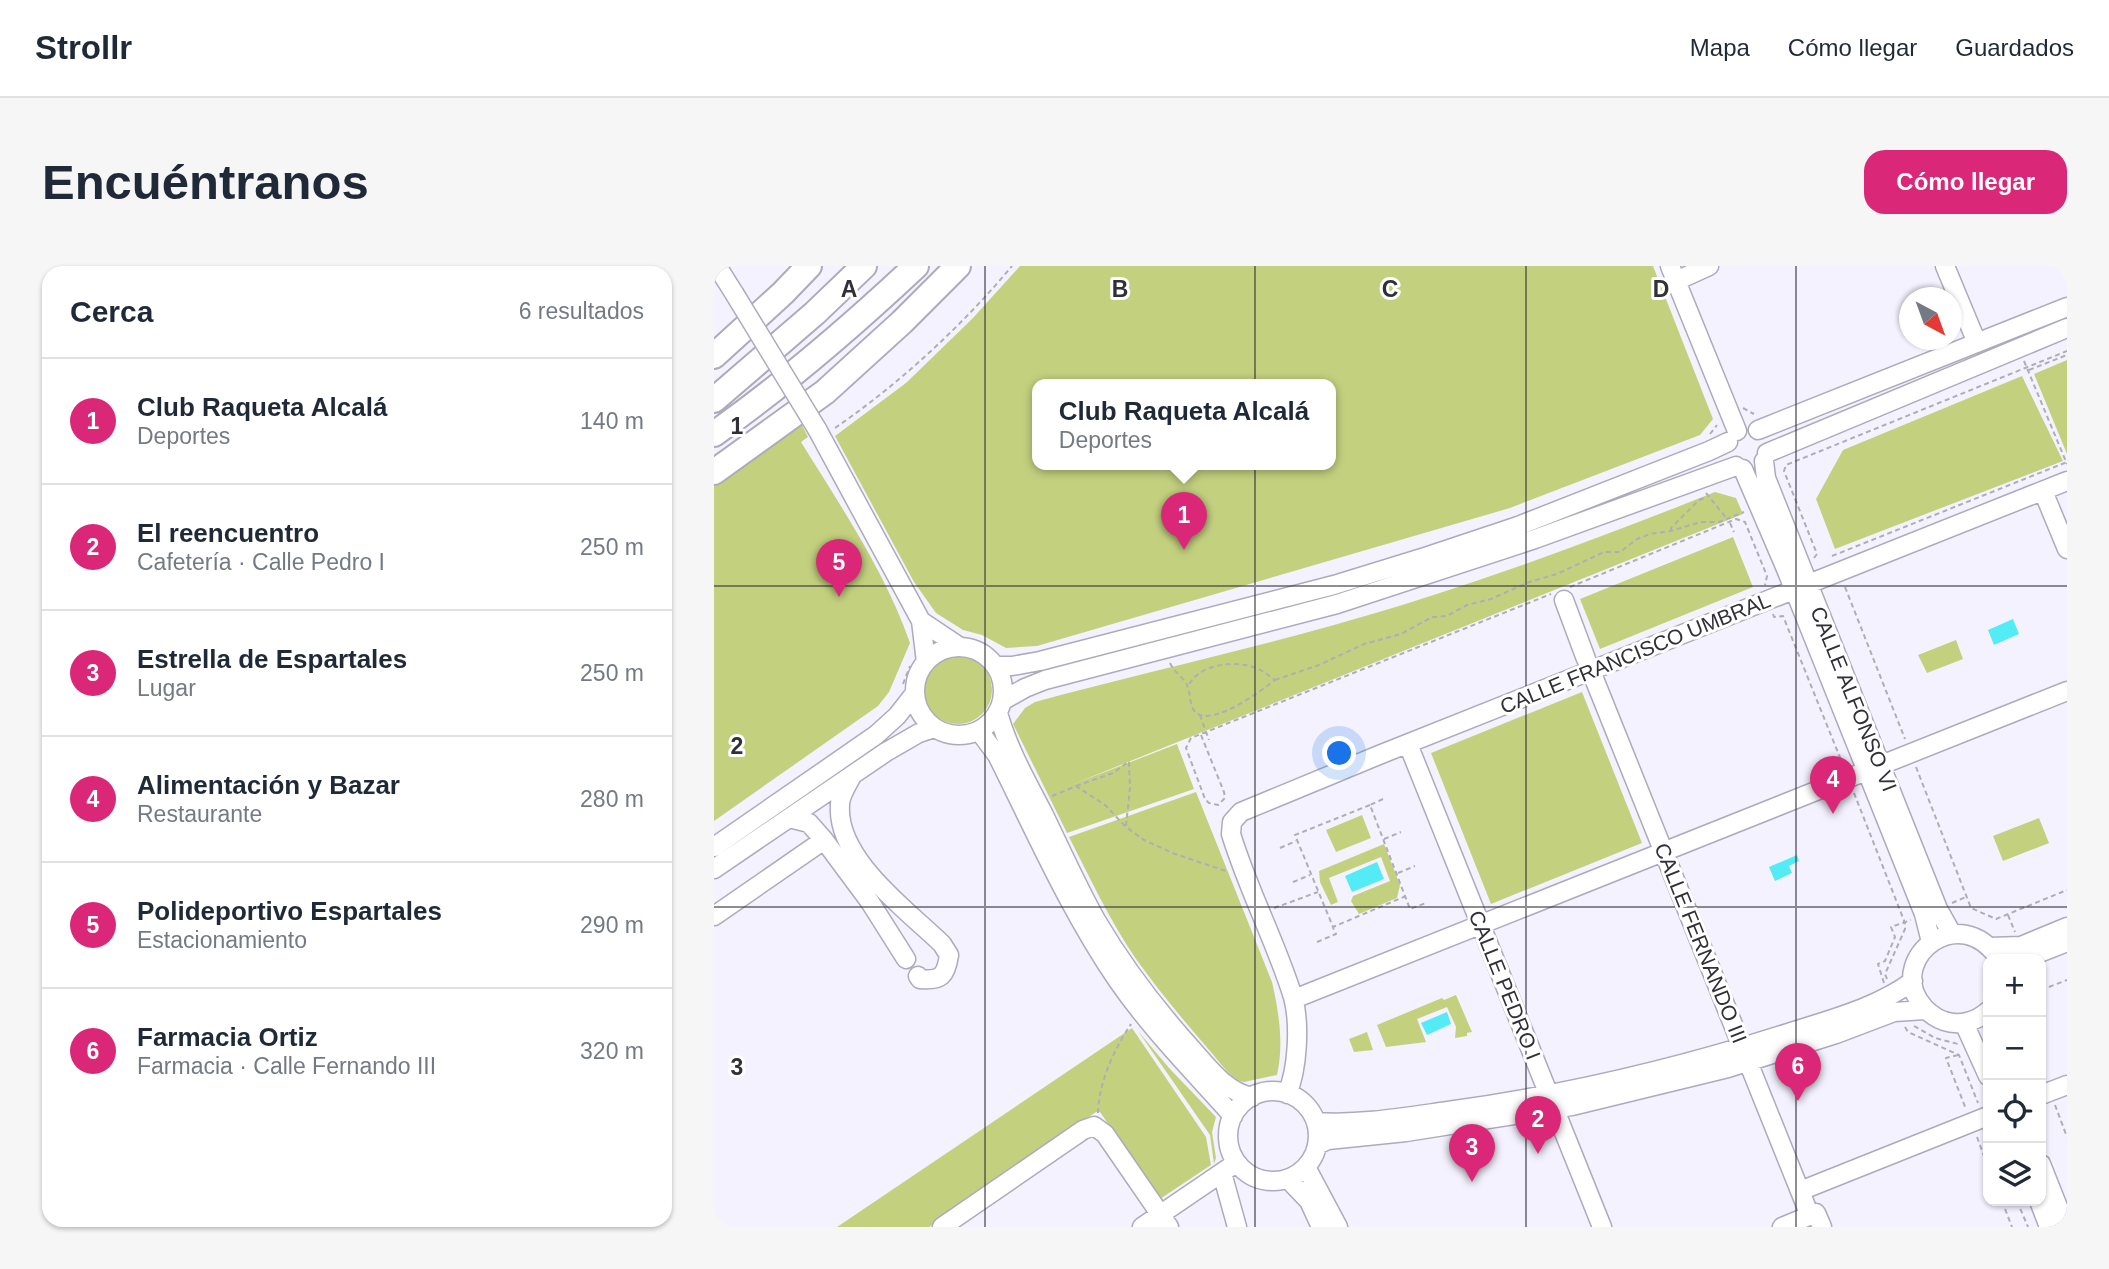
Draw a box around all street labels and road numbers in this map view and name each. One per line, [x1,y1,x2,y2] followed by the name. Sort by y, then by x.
[1497,588,1773,718] street label: CALLE FRANCISCO UMBRAL
[1806,603,1902,795] street label: CALLE ALFONSO VI
[1650,840,1752,1046] street label: CALLE FERNANDO III
[1465,907,1545,1063] street label: CALLE PEDRO I

